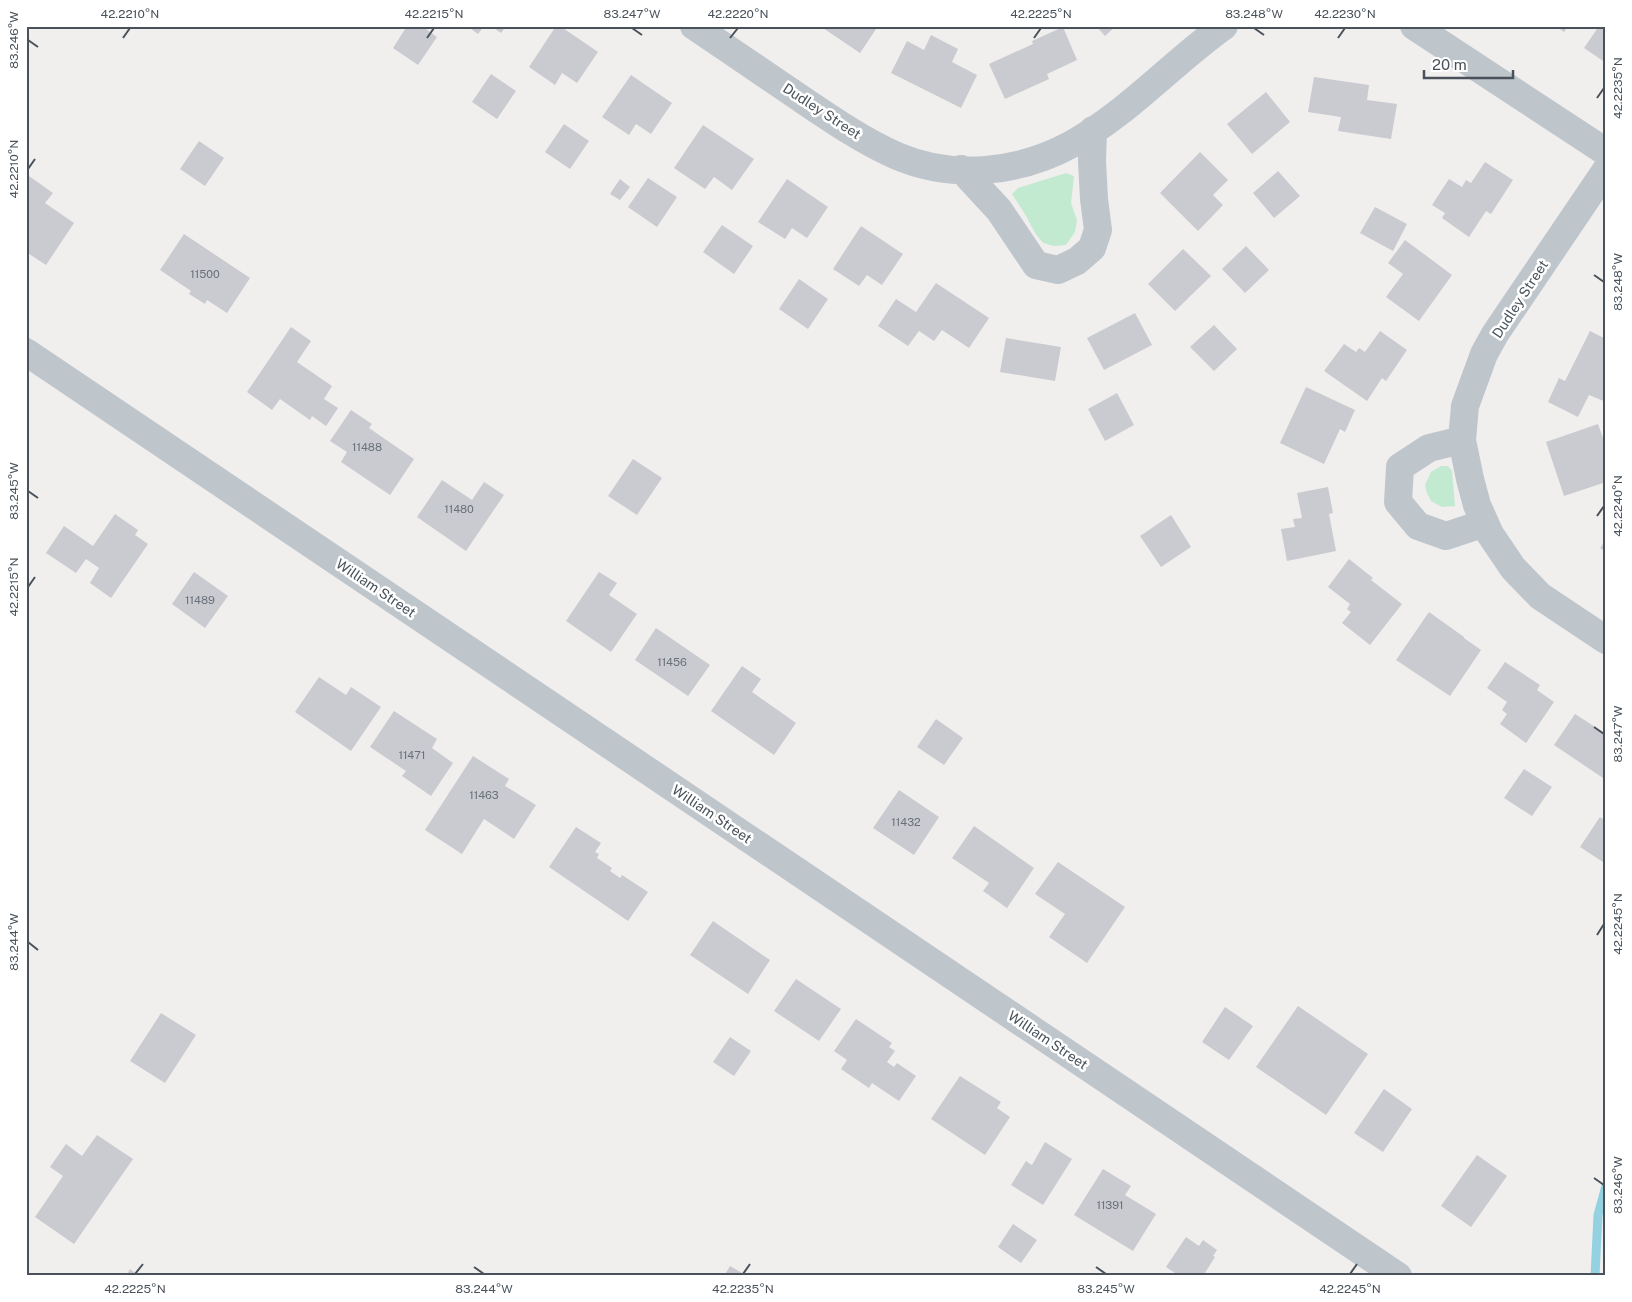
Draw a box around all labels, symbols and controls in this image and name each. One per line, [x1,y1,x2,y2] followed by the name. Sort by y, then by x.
[101,7,159,21] text: 42.2210°N
[404,7,464,21] text: 42.2215°N
[603,7,661,21] text: 83.247°W
[707,7,769,21] text: 42.2220°N
[1010,7,1072,21] text: 42.2225°N
[1225,7,1283,21] text: 83.248°W
[1314,7,1376,21] text: 42.2230°N
[7,11,21,69] text: 83.246°W
[1424,48,1513,80] scale bar
[1432,56,1467,73] text: 20 m
[1611,57,1625,119] text: 42.2235°N
[780,80,864,142] street label: Dudley Street
[7,140,21,198] text: 42.2210°N
[1611,253,1625,311] text: 83.248°W
[1489,257,1551,341] street label: Dudley Street
[190,268,220,280] house number: 11500
[352,441,382,453] house number: 11488
[7,462,21,520] text: 83.245°W
[1611,475,1625,537] text: 42.2240°N
[444,503,474,515] house number: 11480
[333,555,419,621] street label: William Street
[7,557,21,617] text: 42.2215°N
[185,594,215,606] house number: 11489
[657,656,687,668] house number: 11456
[1611,705,1625,763] text: 83.247°W
[398,749,426,761] house number: 11471
[669,781,755,847] street label: William Street
[469,789,499,801] house number: 11463
[891,816,921,828] house number: 11432
[1611,893,1625,955] text: 42.2245°N
[7,913,21,971] text: 83.244°W
[1005,1007,1091,1073] street label: William Street
[1611,1156,1625,1214] text: 83.246°W
[1096,1199,1124,1211] house number: 11391
[104,1282,166,1296] text: 42.2225°N
[455,1282,513,1296] text: 83.244°W
[712,1282,774,1296] text: 42.2235°N
[1077,1282,1135,1296] text: 83.245°W
[1319,1282,1381,1296] text: 42.2245°N

